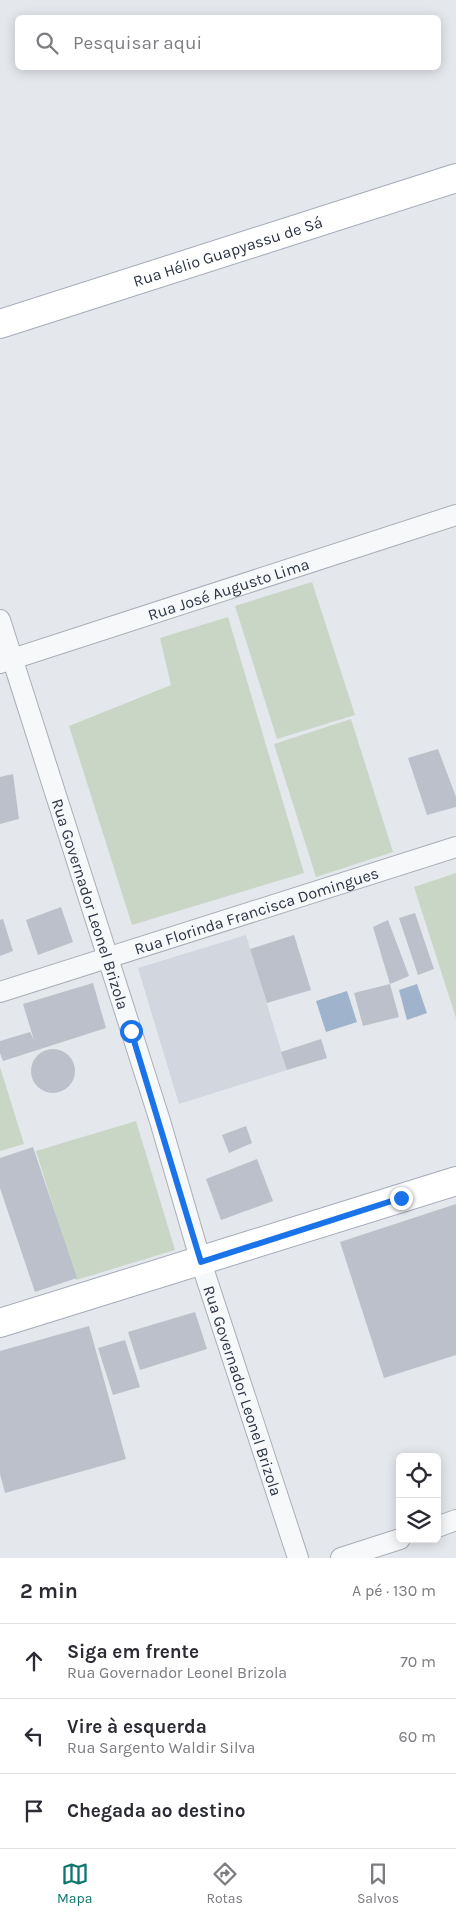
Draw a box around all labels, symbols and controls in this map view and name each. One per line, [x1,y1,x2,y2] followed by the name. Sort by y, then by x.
[15,15,441,70] search box
[33,29,61,57] icon: search
[73,32,202,54] text: Pesquisar aqui
[131,212,325,290] street label: Rua Hélio Guapyassu de Sá
[145,554,311,624] street label: Rua José Augusto Lima
[48,796,133,1012] street label: Rua Governador Leonel Brizola
[132,863,381,958] street label: Rua Florinda Francisca Domingues
[120,1020,143,1043] route start
[390,1187,413,1210] route end
[200,1283,286,1498] street label: Rua Governador Leonel Brizola
[396,1453,441,1543] map controls
[396,1453,441,1498] button: locate
[396,1498,441,1543] button: layers
[20,1579,78,1603] text: 2 min
[352,1581,436,1600] text: A pé · 130 m
[67,1641,199,1663] text: Siga em frente
[20,1647,48,1675] icon: ahead
[400,1652,436,1671] text: 70 m
[67,1663,287,1682] text: Rua Governador Leonel Brizola
[67,1716,207,1738] text: Vire à esquerda
[20,1722,48,1750] icon: left
[399,1727,436,1746] text: 60 m
[67,1738,255,1757] text: Rua Sargento Waldir Silva
[20,1797,48,1825] icon: arrive
[67,1800,245,1822] text: Chegada ao destino
[57,1860,92,1907] tab: Mapa
[206,1860,243,1907] tab: Rotas
[357,1860,399,1907] tab: Salvos

